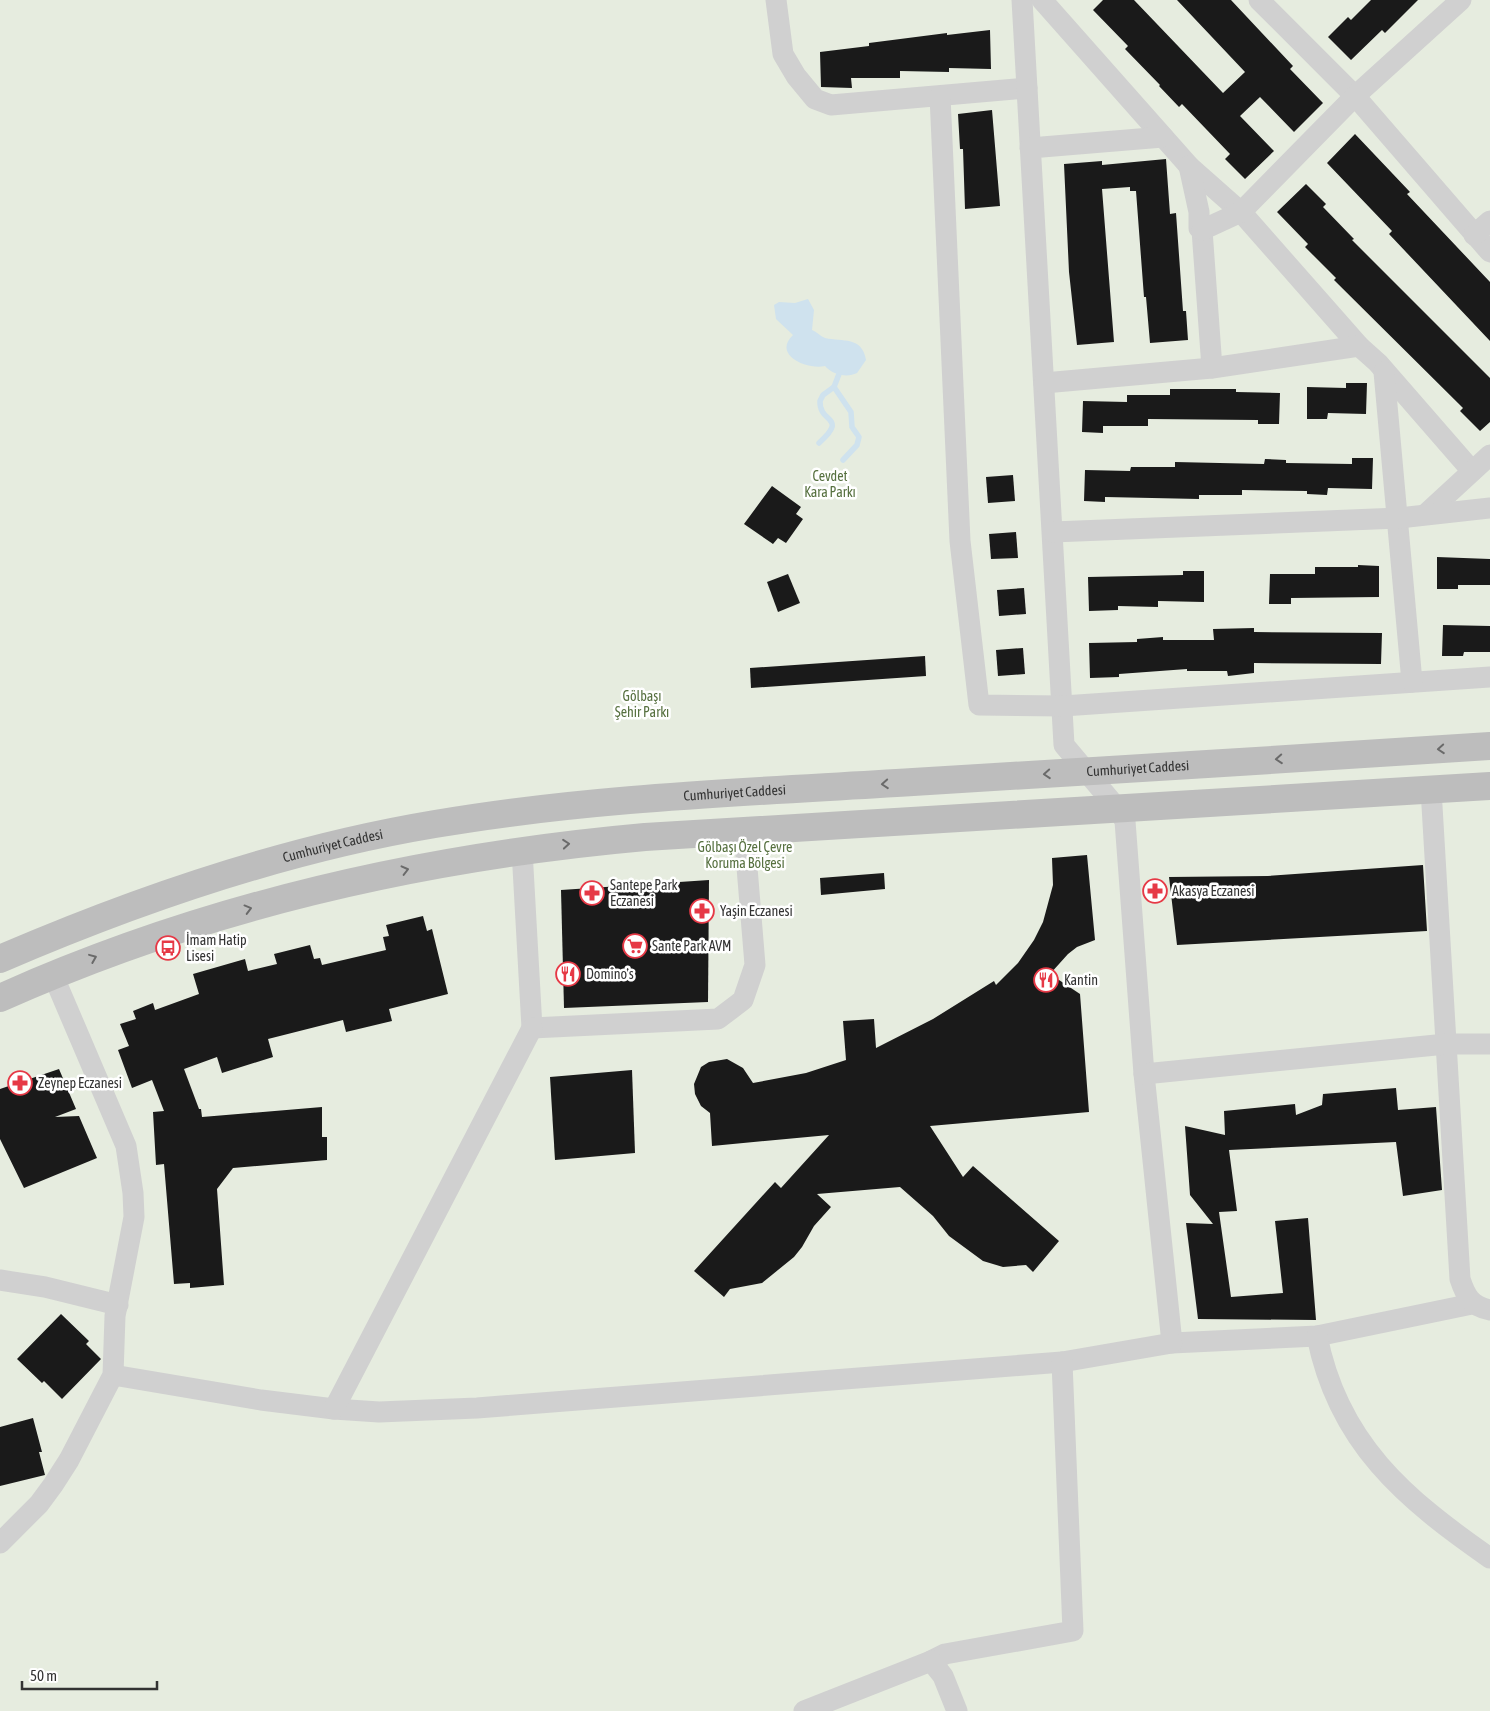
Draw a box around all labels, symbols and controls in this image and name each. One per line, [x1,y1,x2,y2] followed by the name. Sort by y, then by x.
[804,468,856,500] park label: Cevdet Kara Parkı
[615,688,669,720] park label: Gölbaşı Şehir Parkı
[1437,744,1445,755] one-way arrow
[1275,754,1283,765] one-way arrow
[1086,757,1190,779] street label: Cumhuriyet Caddesi
[1043,768,1051,779] one-way arrow
[881,778,889,789] one-way arrow
[683,781,786,804] street label: Cumhuriyet Caddesi
[281,826,384,865] street label: Cumhuriyet Caddesi
[562,839,570,850] one-way arrow
[698,839,792,871] park label: Gölbaşı Özel Çevre Koruma Bölgesi
[401,865,409,875] one-way arrow
[610,877,678,909] place label: Santepe Park Eczanesi
[1142,878,1168,904] pharmacy icon: Akasya Eczanesi
[579,880,605,906] pharmacy icon: Santepe Park Eczanesi
[1172,883,1255,899] place label: Akasya Eczanesi
[689,898,715,924] pharmacy icon: Yaşin Eczanesi
[720,903,793,919] place label: Yaşin Eczanesi
[243,904,252,915] one-way arrow
[186,932,247,964] place label: İmam Hatip Lisesi
[622,933,648,959] supermarket icon: Sante Park AVM
[155,935,181,961] bus stop icon: İmam Hatip Lisesi
[652,938,731,954] place label: Sante Park AVM
[88,954,97,965] one-way arrow
[555,961,581,987] restaurant icon: Domino's
[586,966,634,982] place label: Domino's
[1033,967,1059,993] restaurant icon: Kantin
[1064,972,1098,988] place label: Kantin
[7,1070,33,1096] pharmacy icon: Zeynep Eczanesi
[38,1075,122,1091] place label: Zeynep Eczanesi
[22,1658,158,1690] scale bar
[30,1667,57,1684] text: 50 m

